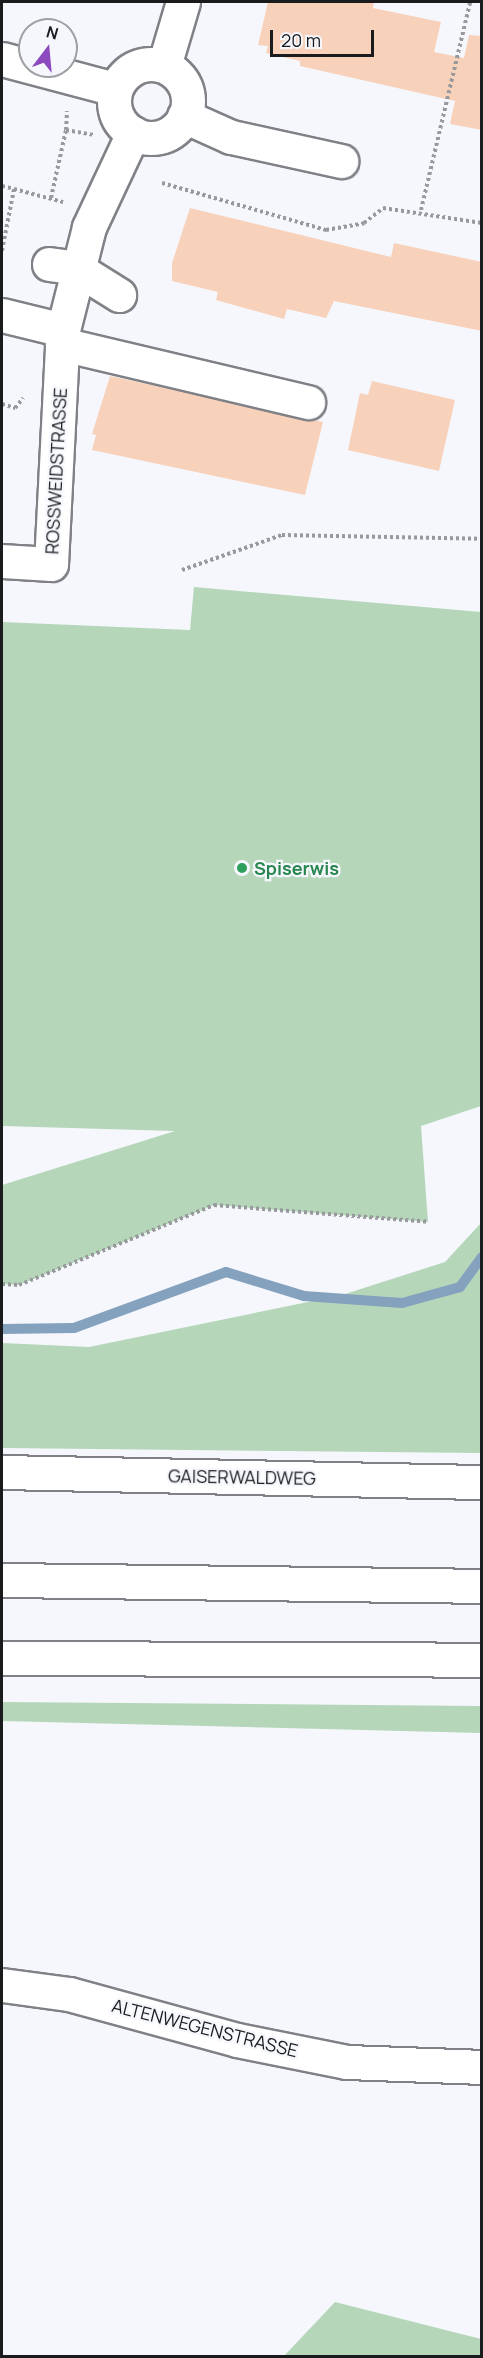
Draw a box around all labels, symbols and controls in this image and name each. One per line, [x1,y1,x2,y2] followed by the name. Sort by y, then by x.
[18,18,78,78] north arrow
[273,18,376,56] scale bar
[44,20,61,45] text: N
[281,28,321,52] text: 20 m
[41,387,71,555] street label: ROSSWEIDSTRASSE
[254,857,339,879] place label: Spiserwis
[235,861,249,875] marker: Spiserwis
[168,1465,316,1489] street label: GAISERWALDWEG
[110,1994,300,2062] street label: ALTENWEGENSTRASSE

